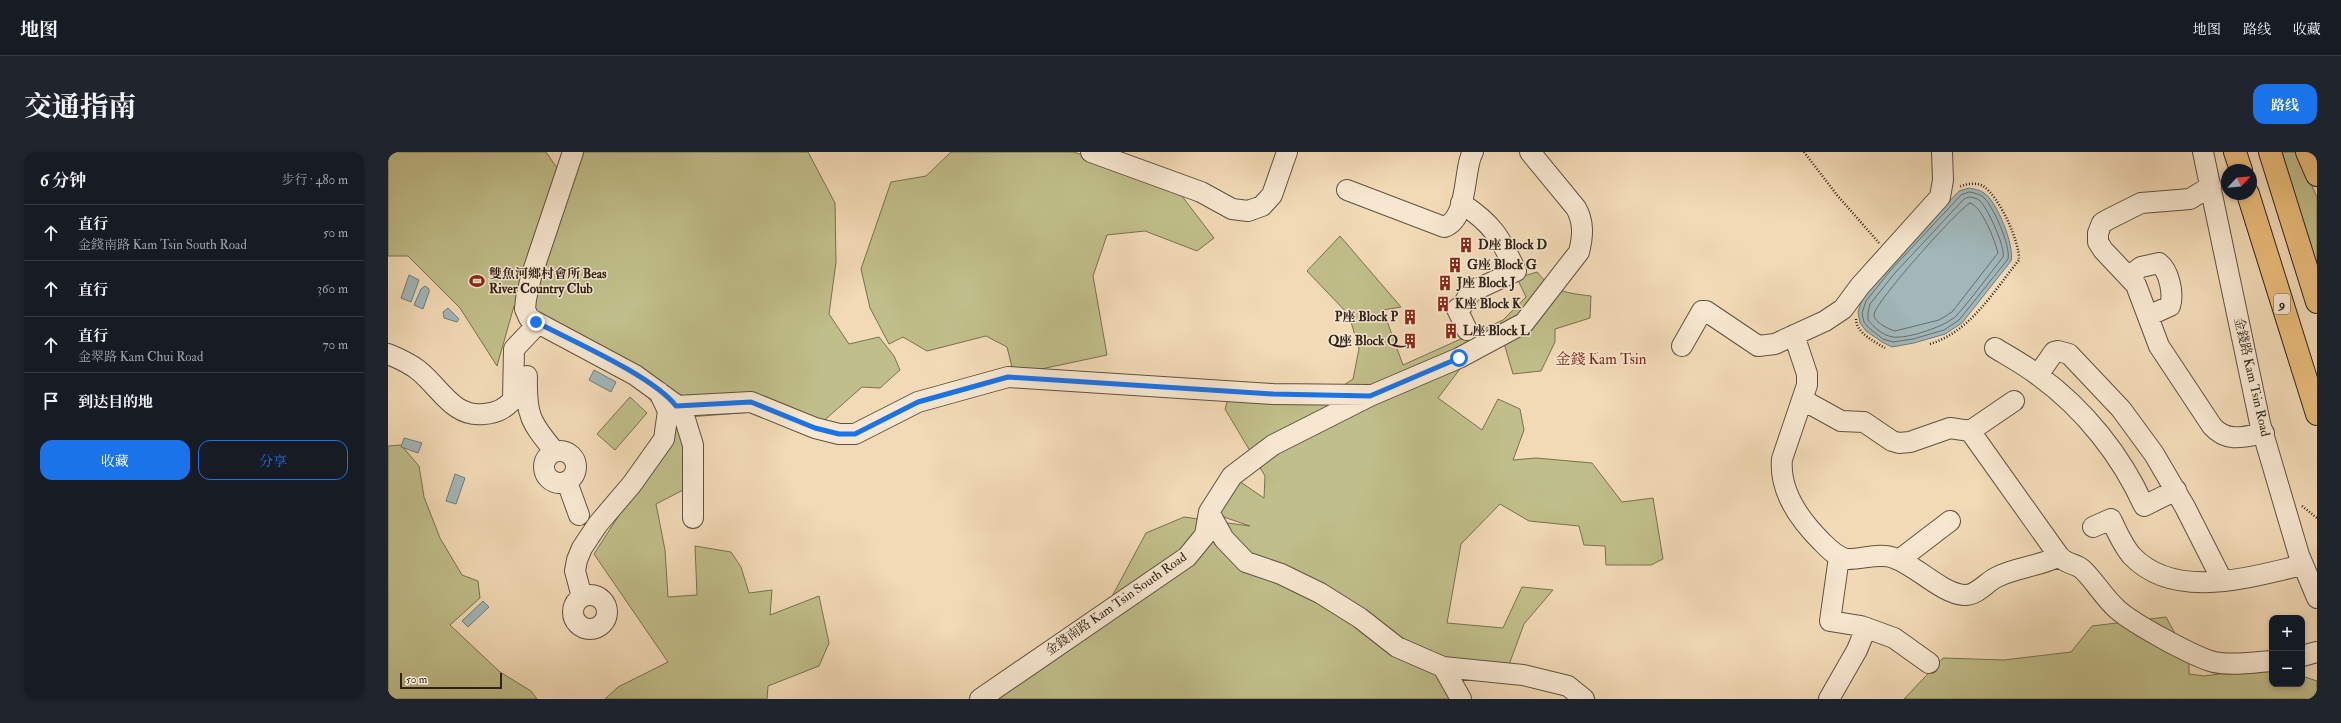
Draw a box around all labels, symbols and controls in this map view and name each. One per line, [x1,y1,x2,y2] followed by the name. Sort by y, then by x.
[20,18,58,42] text: 地图
[2193,21,2221,38] text: 地图
[2243,21,2271,38] text: 路线
[2293,21,2321,38] text: 收藏
[2253,84,2317,124] button: 路线
[24,90,136,125] text: 交通指南
[2221,164,2257,200] north arrow
[40,170,86,191] text: 6 分钟
[281,172,348,188] text: 步行 · 480 m
[78,215,108,234] text: 直行
[40,222,62,244] icon: ahead
[323,225,348,241] text: 50 m
[1457,236,1475,254] building icon: D座 Block D
[78,237,247,253] text: 金錢南路 Kam Tsin South Road
[1478,237,1548,253] place label: D座 Block D
[1446,256,1464,274] building icon: G座 Block G
[1467,257,1537,273] place label: G座 Block G
[489,266,607,298] place label: 雙魚河鄉村會所 Beas River Country Club
[468,272,486,290] sports icon: 雙魚河鄉村會所 Beas River Country Club
[1436,274,1454,292] building icon: J座 Block J
[1456,275,1516,292] place label: J座 Block J
[40,278,62,300] icon: ahead
[78,281,108,300] text: 直行
[317,281,348,297] text: 360 m
[2274,294,2290,314] road number: 9
[1434,295,1452,313] building icon: K座 Block K
[1455,296,1522,312] place label: K座 Block K
[1401,308,1419,326] building icon: P座 Block P
[1335,309,1398,325] place label: P座 Block P
[527,313,545,331] route end
[2231,316,2274,439] street label: 金錢路 Kam Tsin Road
[1442,322,1460,340] building icon: L座 Block L
[1463,323,1530,339] place label: L座 Block L
[78,327,108,346] text: 直行
[1401,332,1419,350] building icon: Q座 Block Q
[1328,333,1407,349] place label: Q座 Block Q
[40,334,62,356] icon: ahead
[323,337,348,353] text: 70 m
[78,349,203,365] text: 金翠路 Kam Chui Road
[1450,349,1468,367] route start
[1555,350,1647,369] district label: 金錢 Kam Tsin
[40,390,62,412] icon: arrive
[78,393,153,412] text: 到达目的地
[40,440,190,480] button: 收藏
[198,440,348,480] button: 分享
[1042,549,1190,659] street label: 金錢南路 Kam Tsin South Road
[2269,615,2305,687] map controls
[2269,615,2305,651] button: +
[2269,651,2305,687] button: −
[400,671,502,690] scale bar
[406,673,427,686] text: 50 m

